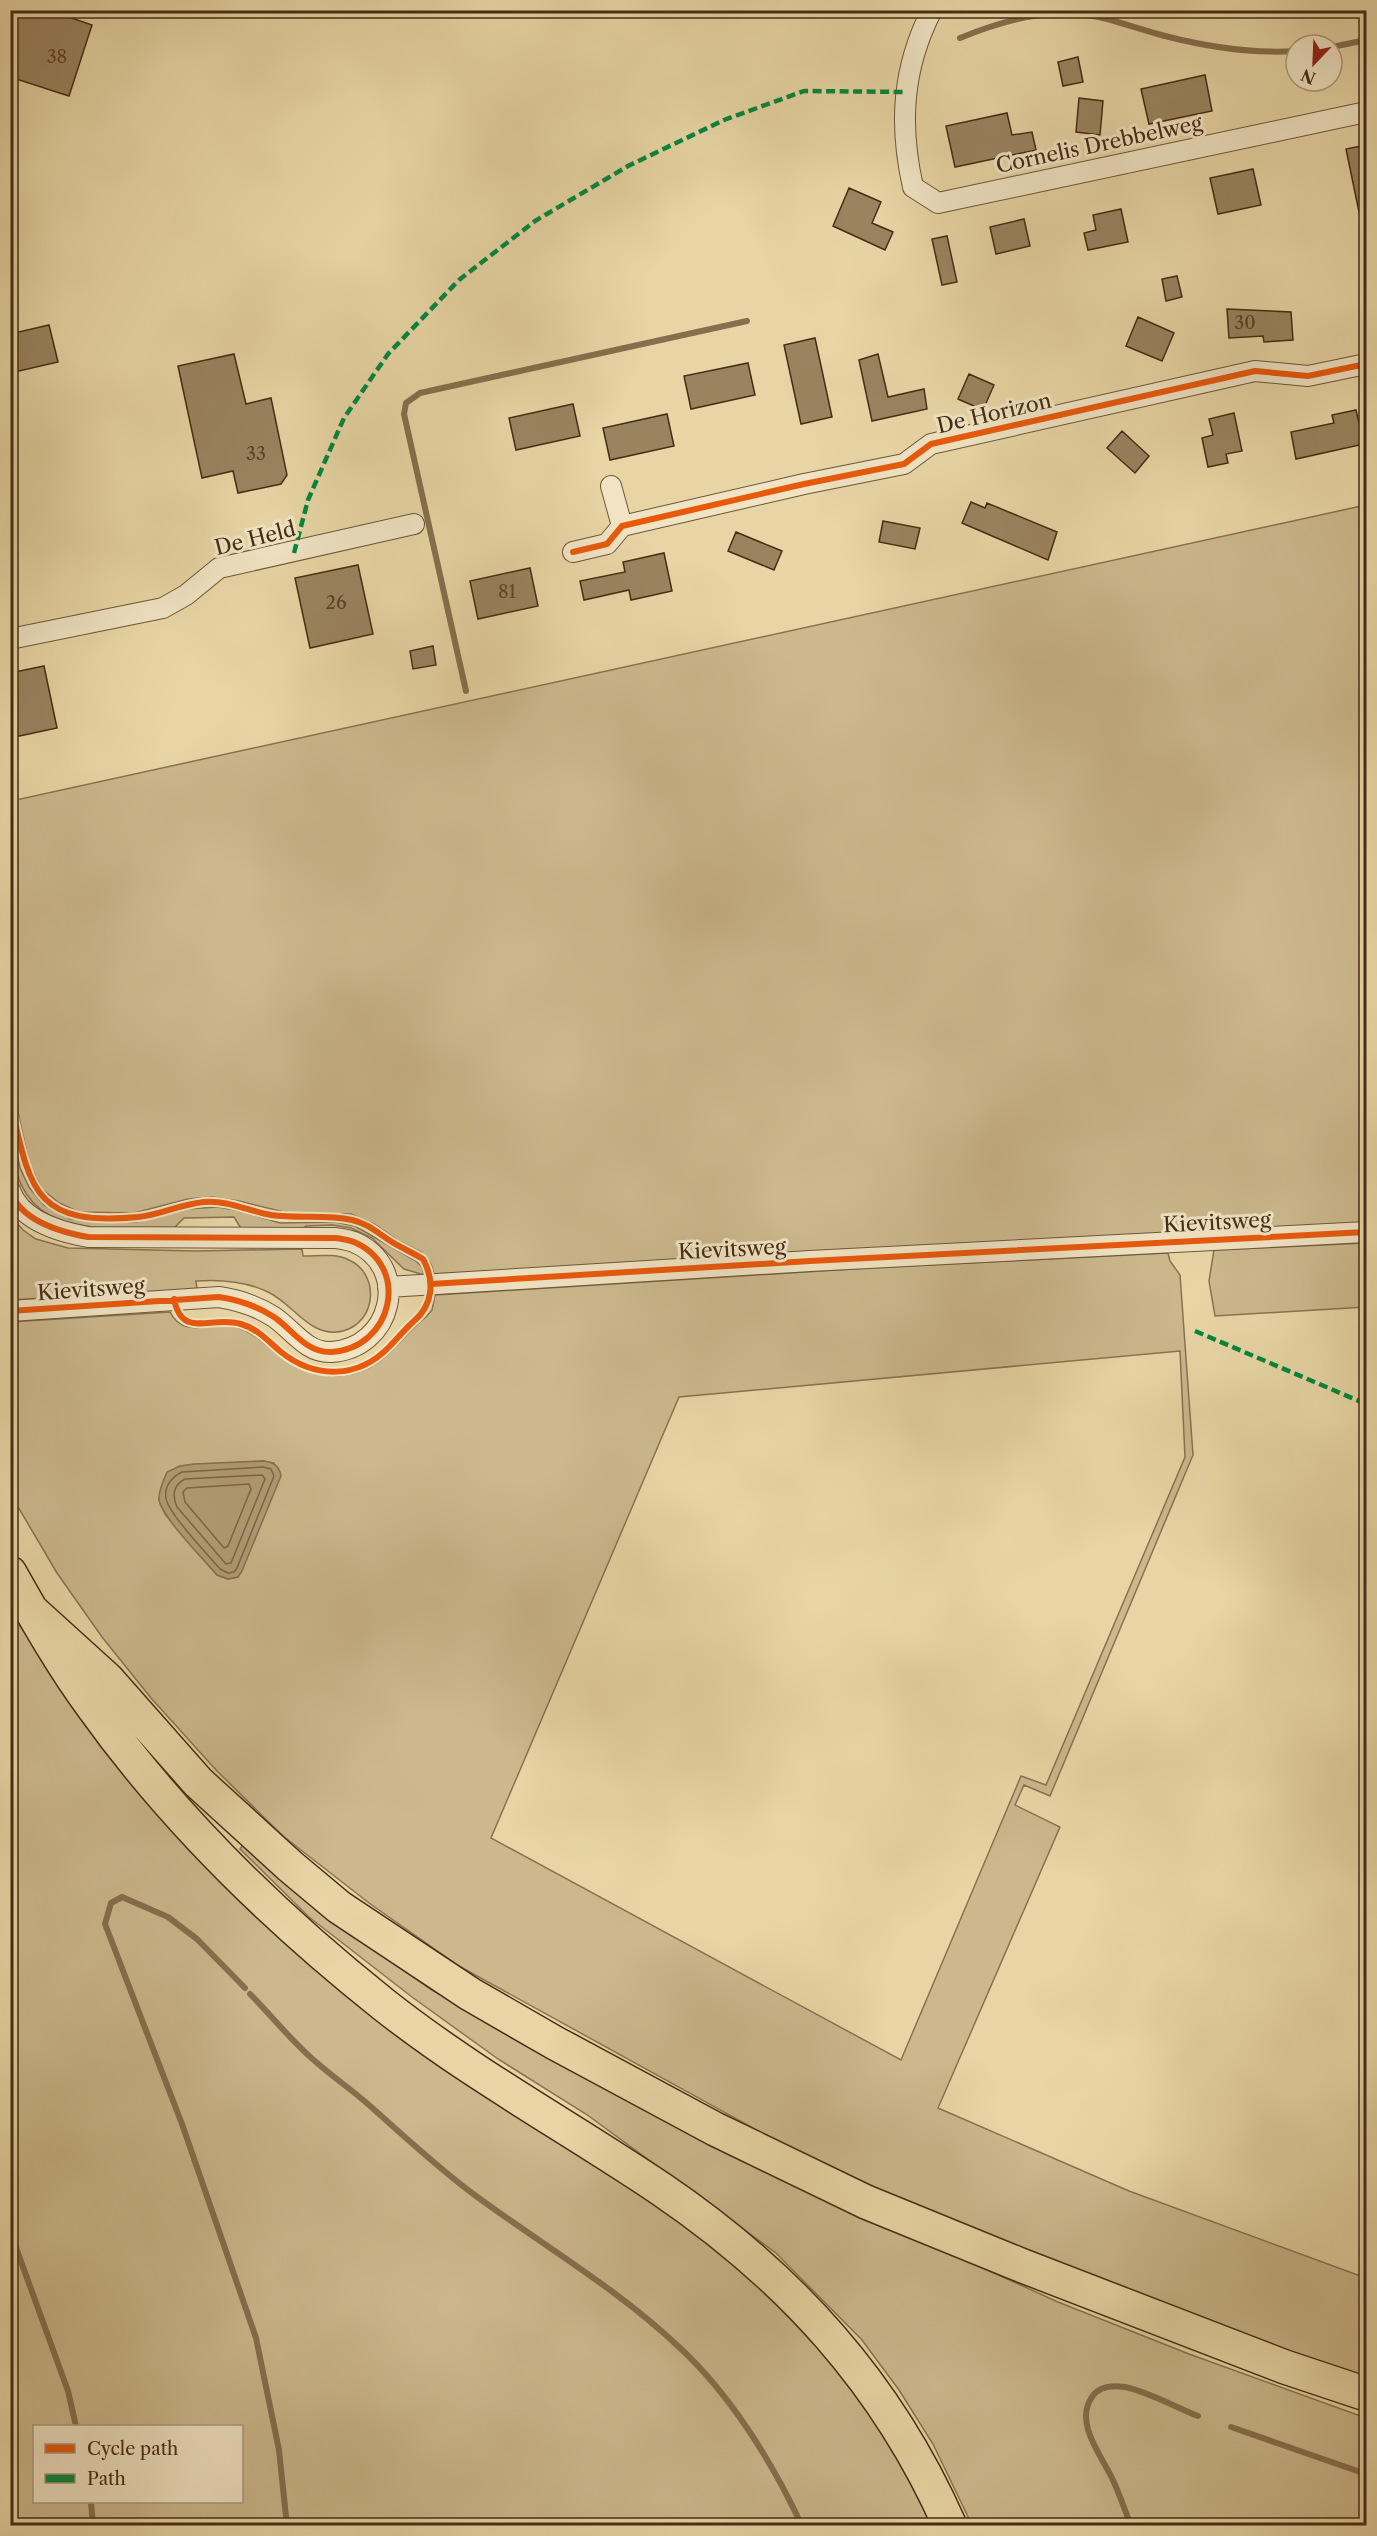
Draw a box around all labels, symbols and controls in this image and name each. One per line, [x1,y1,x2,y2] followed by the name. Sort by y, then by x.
[1284,33,1344,93] north arrow
[47,46,67,68] house number: 38
[1298,65,1318,89] text: N
[994,110,1205,178] street label: Cornelis Drebbelweg
[1234,312,1256,334] house number: 30
[934,388,1054,438] street label: De Horizon
[246,443,266,465] house number: 33
[212,516,298,560] street label: De Held
[498,581,517,603] house number: 81
[326,592,346,614] house number: 26
[1162,1207,1272,1237] street label: Kievitsweg
[677,1234,787,1264] street label: Kievitsweg
[36,1273,147,1305] street label: Kievitsweg
[33,2425,243,2503] legend
[87,2438,178,2460] text: Cycle path
[87,2468,126,2490] text: Path

